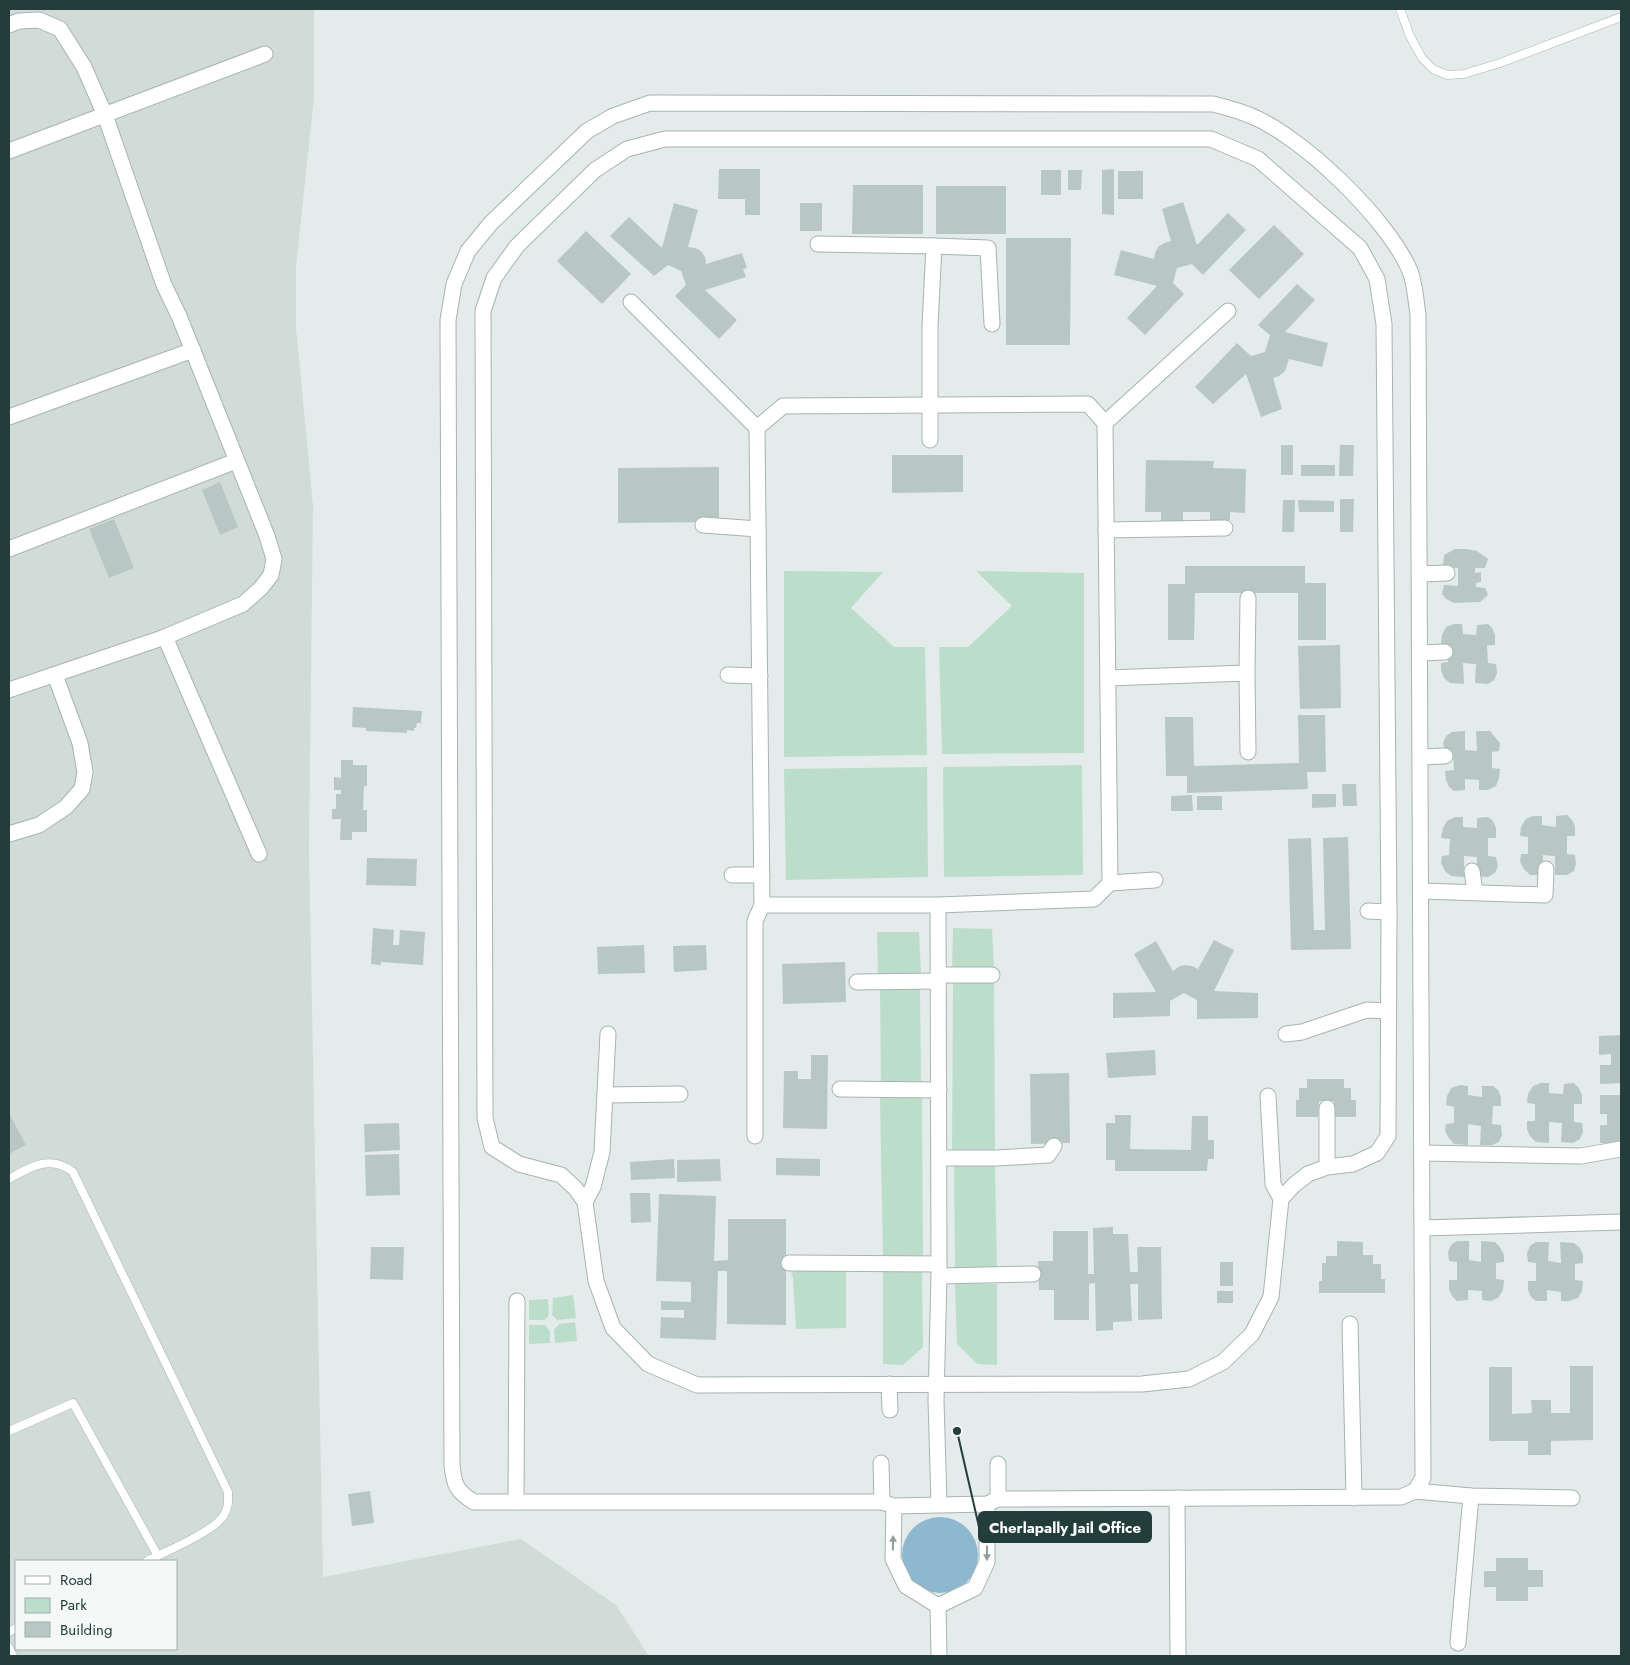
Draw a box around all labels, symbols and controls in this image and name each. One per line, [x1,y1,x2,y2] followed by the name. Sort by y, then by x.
[979,1512,1151,1542] callout: Cherlapally Jail Office
[989,1517,1142,1539] text: Cherlapally Jail Office
[890,1535,898,1551] one-way arrow
[983,1545,991,1561] one-way arrow
[15,1560,178,1650] legend
[60,1569,92,1591] text: Road
[60,1594,87,1616] text: Park
[60,1619,112,1641] text: Building

